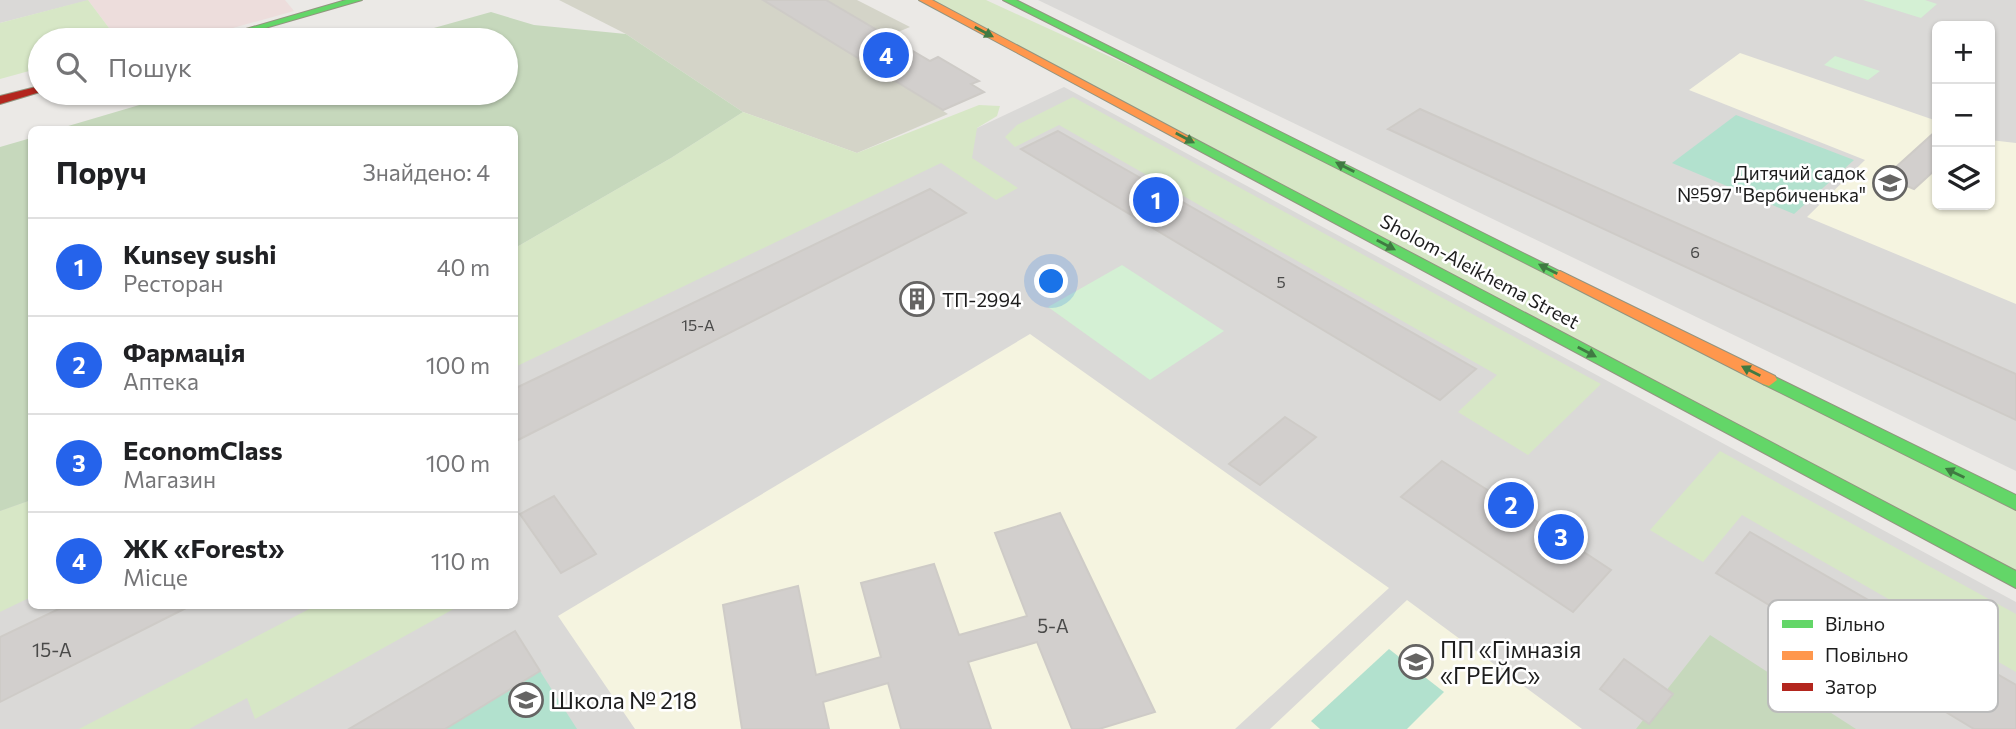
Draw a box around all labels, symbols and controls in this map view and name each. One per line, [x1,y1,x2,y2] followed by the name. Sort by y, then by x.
[1932,21,1995,210] map controls
[1932,21,1995,84] button: +
[974,26,994,38] one-way arrow
[28,28,518,105] search box
[863,29,909,81] pin: 4
[52,48,90,86] icon: search
[108,51,192,82] text: Пошук
[1932,84,1995,147] button: −
[1175,133,1195,144] one-way arrow
[1932,147,1995,210] button: layers
[56,153,147,190] text: Поруч
[363,158,490,186] text: Знайдено: 4
[1677,161,1866,206] place label: Дитячий садок №597 "Вербиченька"
[1335,162,1355,173] one-way arrow
[1871,164,1909,202] school or university icon: Дитячий садок №597 "Вербиченька"
[1133,174,1179,226] pin: 1
[1377,209,1583,333] street label: Sholom-Aleikhema Street
[123,238,277,269] text: Kunsey sushi
[1376,239,1396,251] one-way arrow
[1690,242,1700,261] house number: 6
[74,253,84,281] text: 1
[437,253,490,281] text: 40 m
[1034,264,1068,298] your location
[1538,264,1558,275] one-way arrow
[123,269,223,297] text: Ресторан
[1276,272,1286,291] house number: 5
[898,280,936,318] building icon: ТП-2994
[942,288,1021,311] place label: ТП-2994
[681,315,715,334] house number: 15-А
[123,336,245,367] text: Фармація
[1577,346,1597,357] one-way arrow
[72,351,86,379] text: 2
[426,351,490,379] text: 100 m
[1741,366,1761,377] one-way arrow
[123,367,199,395] text: Аптека
[123,434,283,465] text: EconomClass
[72,449,86,477] text: 3
[426,449,490,477] text: 100 m
[123,465,216,493] text: Магазин
[1945,467,1965,479] one-way arrow
[1488,479,1534,531] pin: 2
[1538,511,1584,563] pin: 3
[123,532,285,563] text: ЖК «Forest»
[72,547,86,575] text: 4
[431,547,490,575] text: 110 m
[123,563,188,591] text: Місце
[1768,600,1998,712] legend
[1825,612,1885,635] text: Вільно
[1037,614,1069,637] house number: 5-А
[1440,635,1581,689] place label: ПП «Гімназія «ГРЕЙС»
[32,638,72,661] house number: 15-А
[1397,643,1435,681] school or university icon: ПП «Гімназія «ГРЕЙС»
[1825,643,1908,666] text: Повільно
[1825,675,1877,698] text: Затор
[507,681,545,719] school or university icon: Школа № 218
[550,686,697,714] place label: Школа № 218

